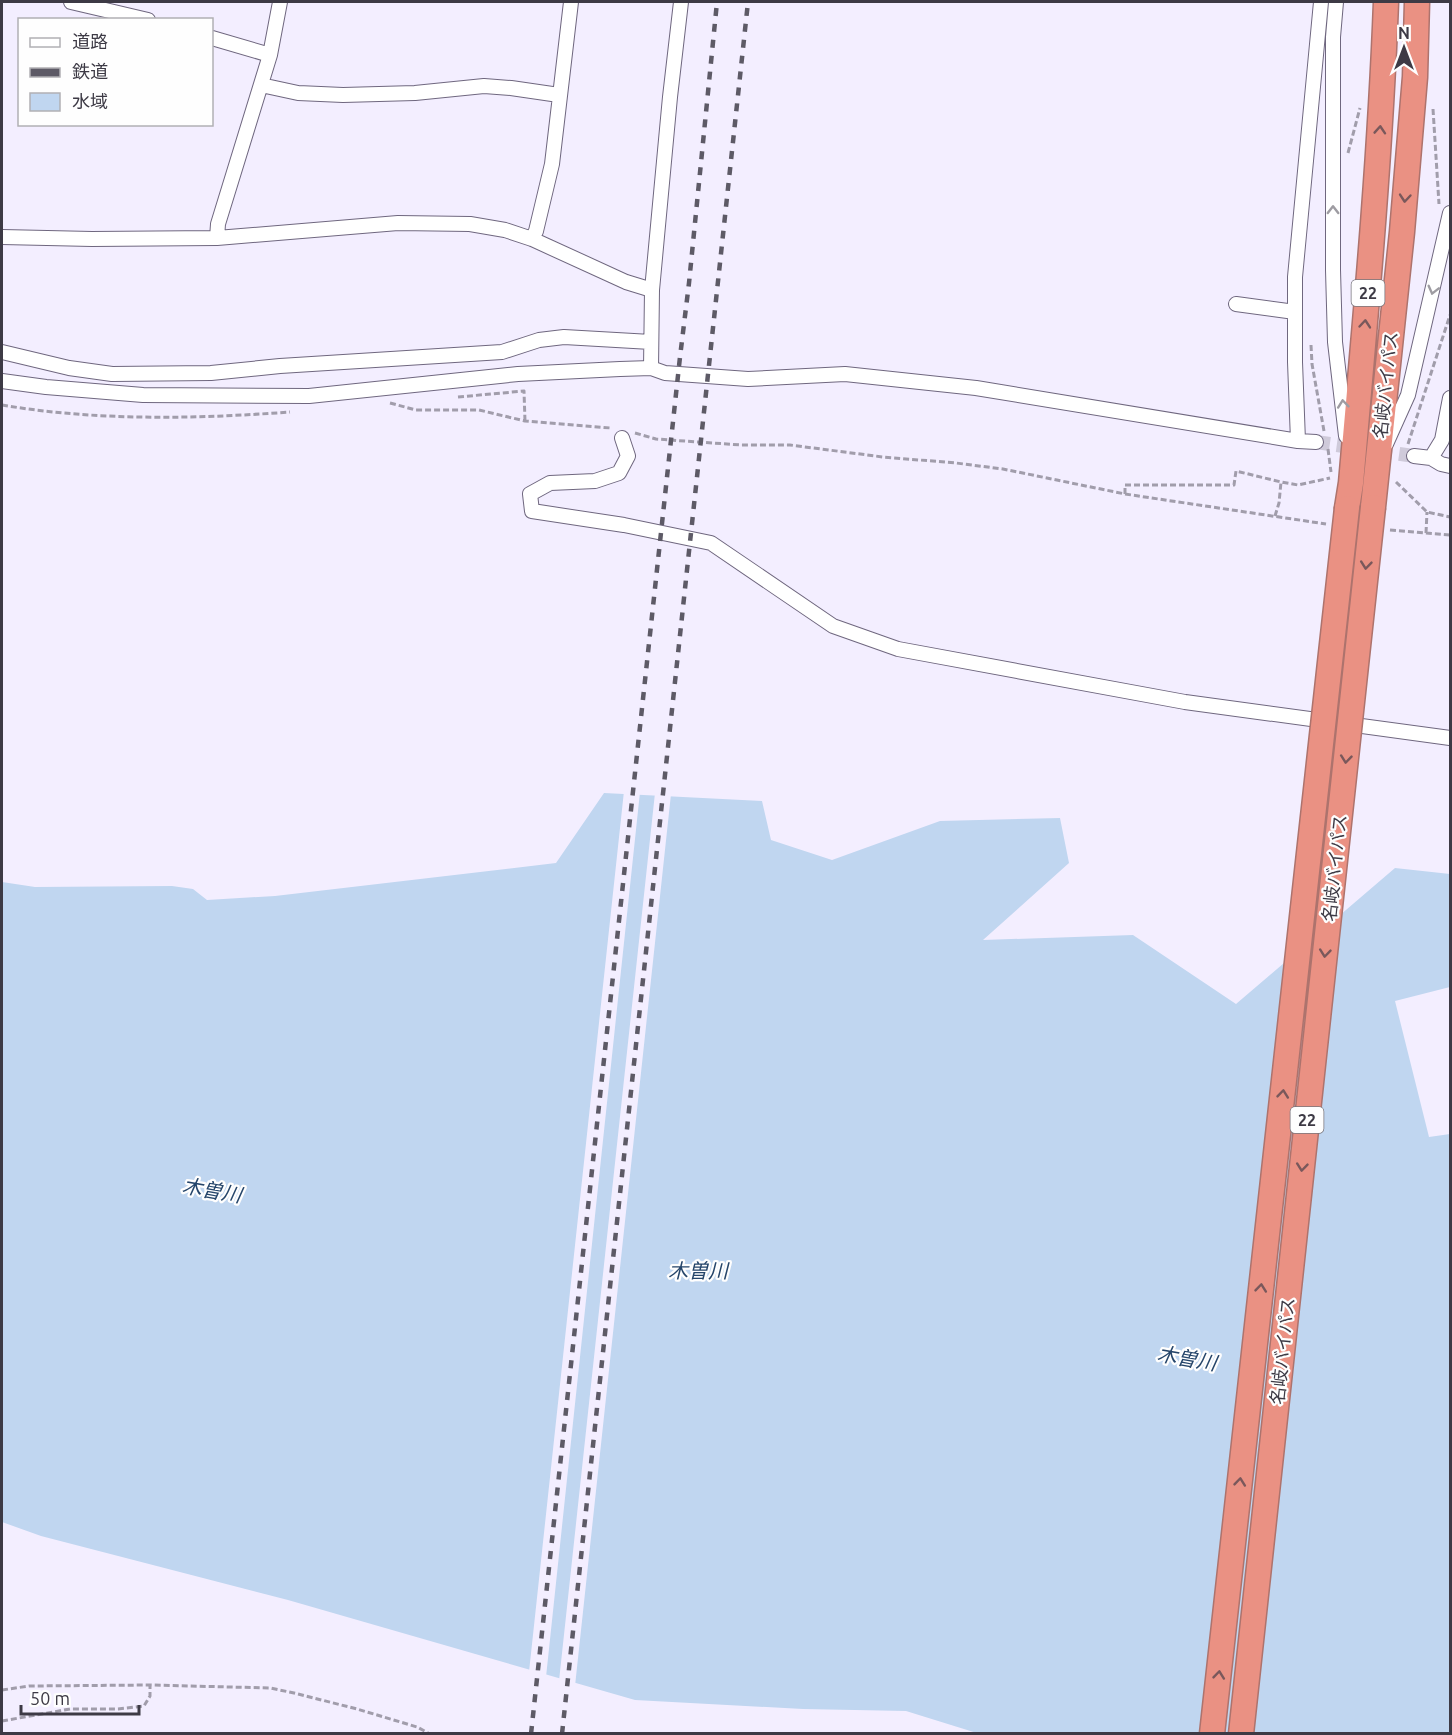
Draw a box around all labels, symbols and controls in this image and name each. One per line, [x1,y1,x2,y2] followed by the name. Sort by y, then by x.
[18,18,213,126] legend
[1374,18,1434,78] north arrow
[1398,24,1410,42] text: N
[72,31,108,51] text: 道路
[72,61,108,81] text: 鉄道
[72,91,108,111] text: 水域
[1373,125,1386,134] one-way arrow
[1399,194,1412,203] one-way arrow
[1327,205,1339,214] one-way arrow
[1352,280,1384,306] road number: 22
[1428,285,1441,295] one-way arrow
[1358,320,1371,329] one-way arrow
[1369,330,1401,440] street label: 名岐バイパス
[1337,400,1350,409] one-way arrow
[1361,560,1373,569] one-way arrow
[1340,754,1353,763] one-way arrow
[1318,813,1350,923] street label: 名岐バイパス
[1319,948,1332,957] one-way arrow
[1276,1089,1289,1098] one-way arrow
[1290,1107,1324,1133] road number: 22
[1296,1163,1309,1172] one-way arrow
[180,1173,246,1207] water label: 木曽川
[668,1259,730,1282] water label: 木曽川
[1254,1283,1267,1292] one-way arrow
[1266,1296,1298,1406] street label: 名岐バイパス
[1155,1341,1221,1375] water label: 木曽川
[1233,1477,1246,1486] one-way arrow
[1212,1671,1224,1680] one-way arrow
[21,1678,140,1716] scale bar
[30,1688,70,1708] text: 50 m

